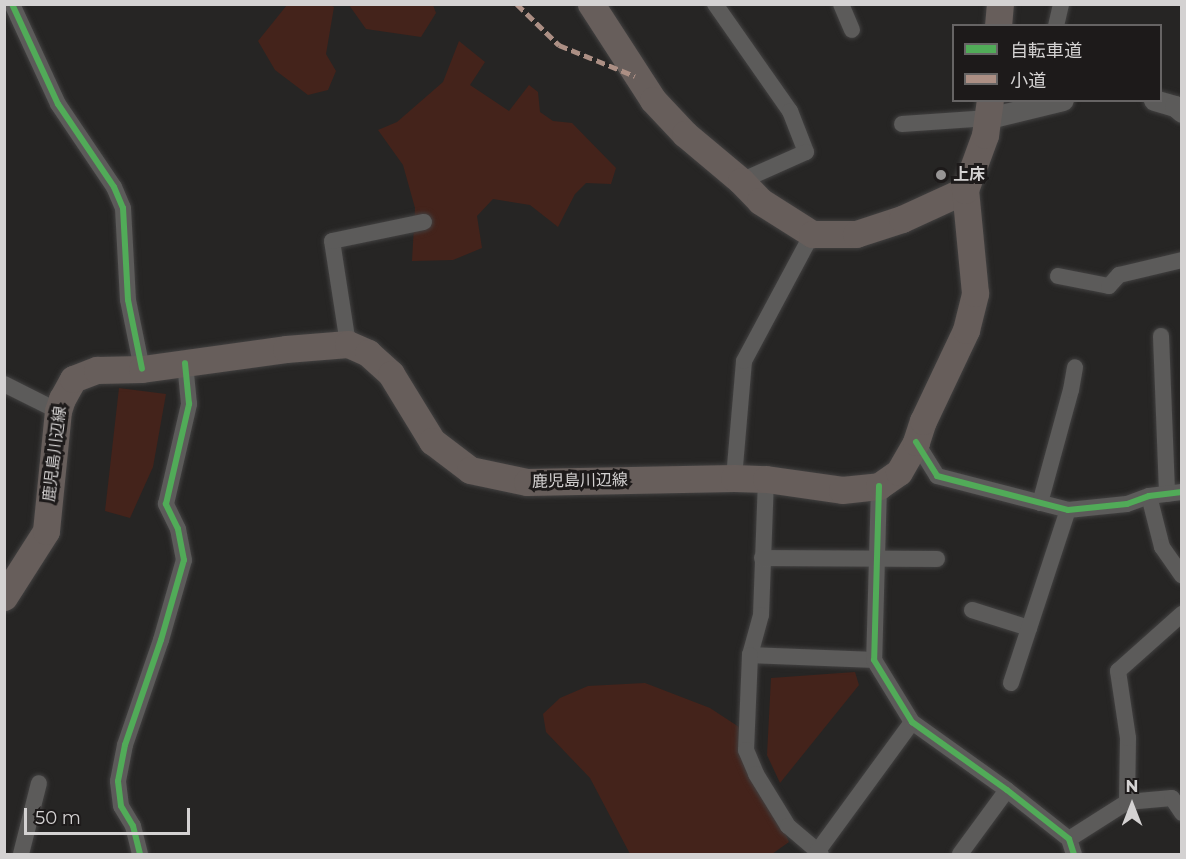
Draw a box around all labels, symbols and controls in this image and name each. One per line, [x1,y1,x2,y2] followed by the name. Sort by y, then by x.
[952,24,1162,102] legend
[1010,40,1082,62] text: 自転車道
[1010,70,1046,92] text: 小道
[953,165,985,185] place label: 上床
[934,168,948,182] marker: 上床
[40,405,70,503] street label: 鹿児島川辺線
[532,471,628,491] street label: 鹿児島川辺線
[1102,775,1162,835] north arrow
[1126,777,1138,796] text: N
[27,796,194,834] scale bar
[35,807,81,829] text: 50 m

